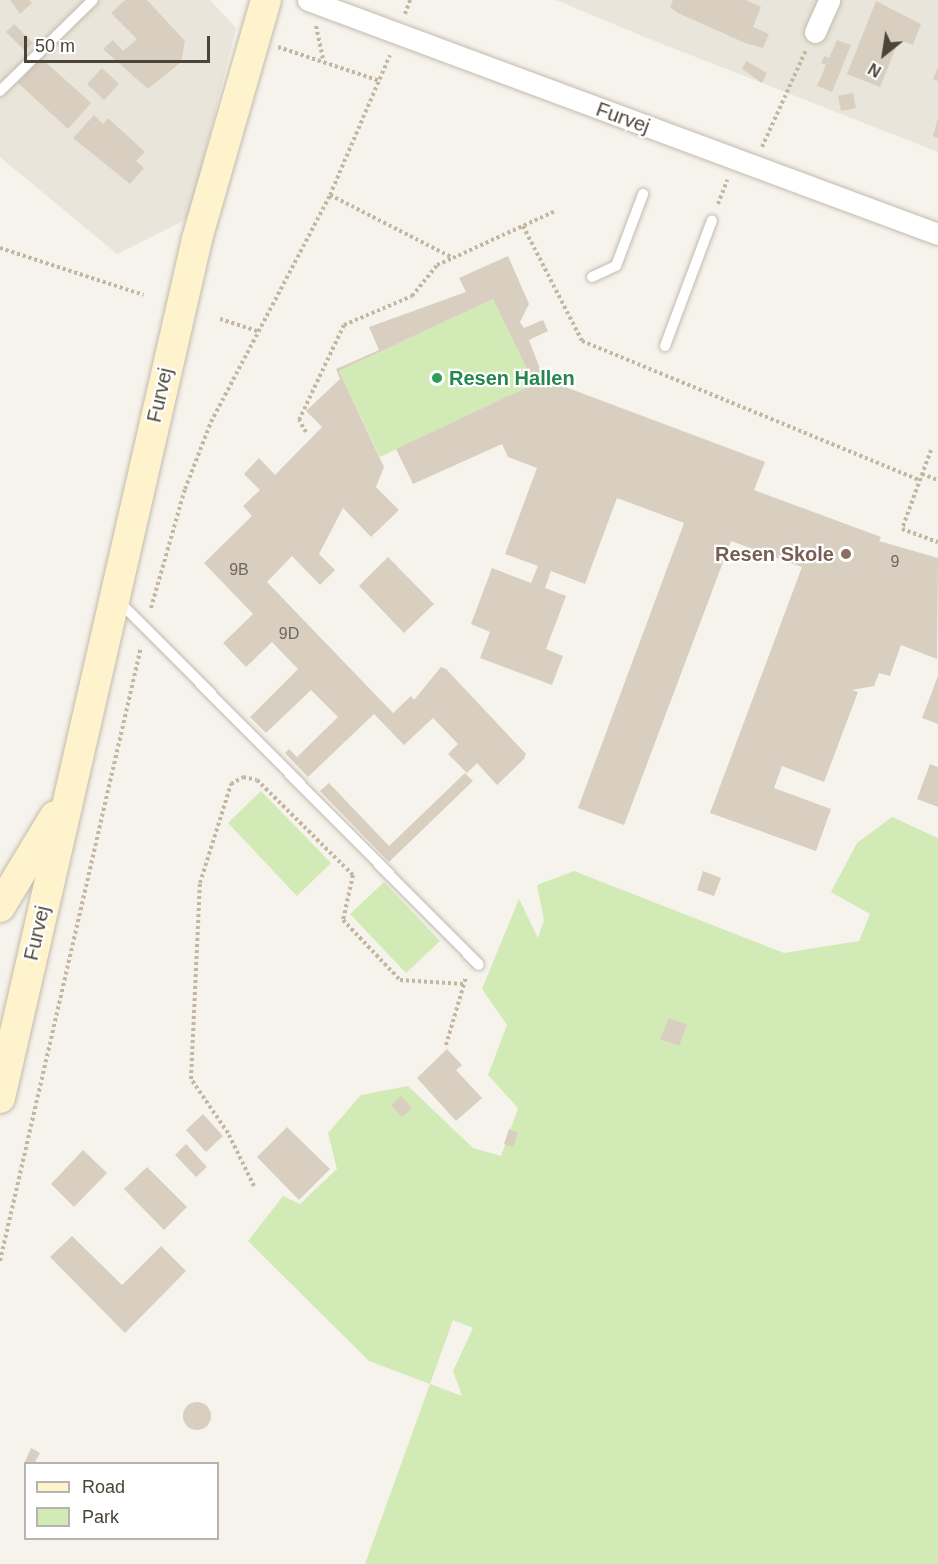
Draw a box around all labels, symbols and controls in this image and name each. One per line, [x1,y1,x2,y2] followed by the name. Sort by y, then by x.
[27,24,213,62] scale bar
[854,24,914,84] north arrow
[35,36,75,56] text: 50 m
[865,60,884,80] text: N
[593,97,653,139] street label: Furvej
[142,365,178,425] street label: Furvej
[449,366,575,390] place label: Resen Hallen
[430,371,444,385] marker: Resen Hallen
[715,542,834,566] place label: Resen Skole
[839,547,853,561] marker: Resen Skole
[891,552,899,572] house number: 9
[229,560,249,580] house number: 9B
[279,624,299,644] house number: 9D
[19,903,55,963] street label: Furvej
[24,1462,219,1540] legend
[82,1477,125,1497] text: Road
[82,1507,119,1527] text: Park

